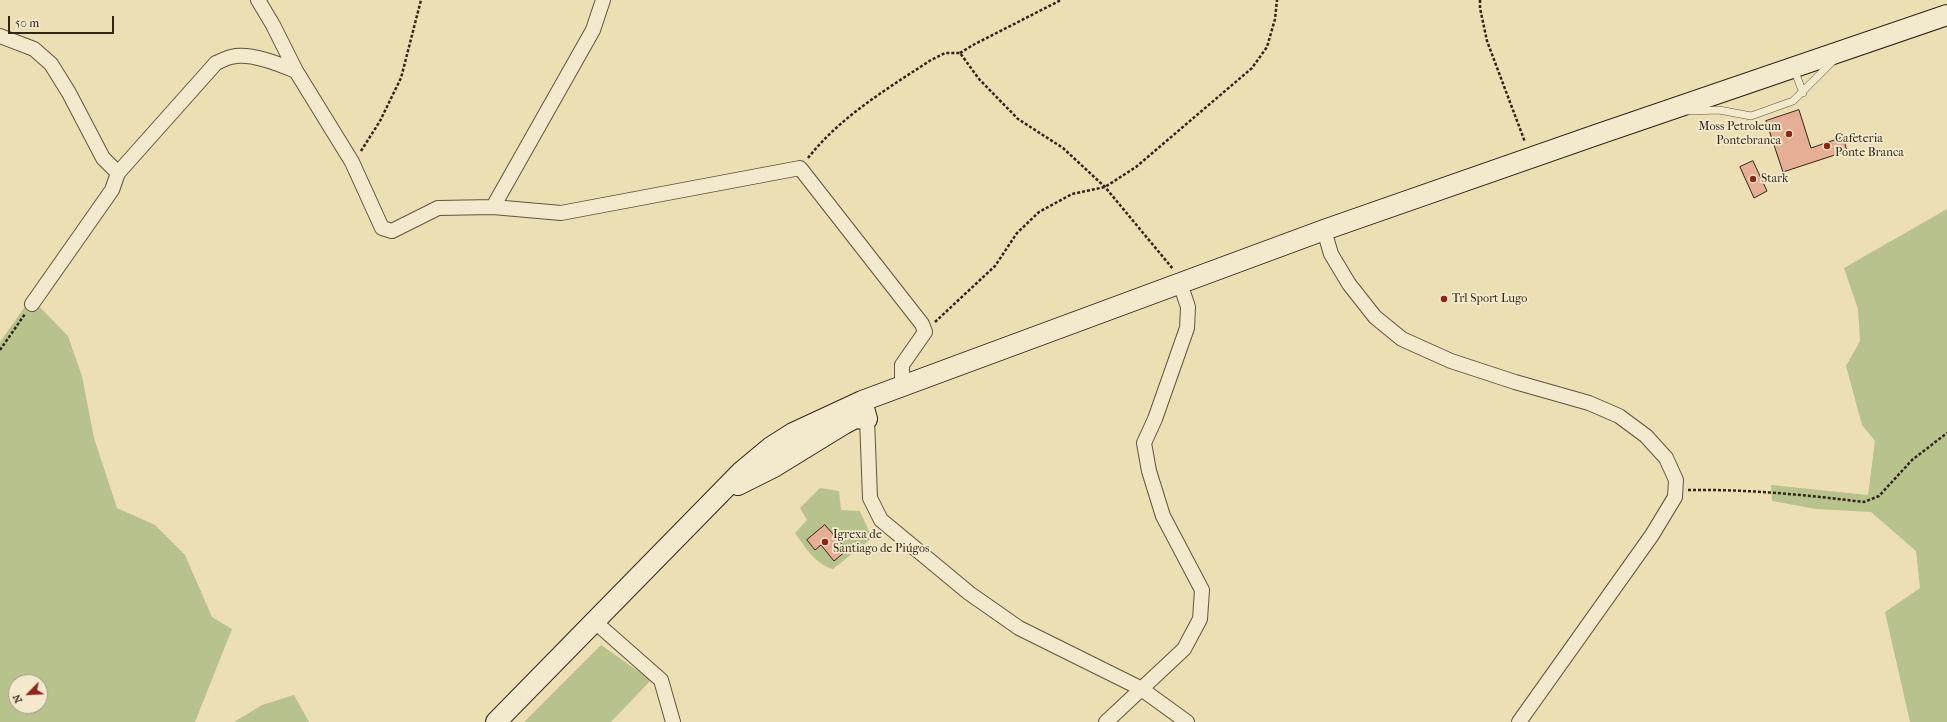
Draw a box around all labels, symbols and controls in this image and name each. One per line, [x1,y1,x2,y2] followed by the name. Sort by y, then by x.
[10,8,116,34] scale bar
[15,16,39,30] text: 50 m
[1699,120,1781,148] place label: Moss Petroleum Pontebranca
[1784,129,1794,139] marker: Moss Petroleum Pontebranca
[1835,132,1904,160] place label: Cafeteria Ponte Branca
[1822,141,1832,151] marker: Cafeteria Ponte Branca
[1761,172,1788,186] place label: Stark
[1748,174,1758,184] marker: Stark
[1452,292,1527,306] place label: Trl Sport Lugo
[1439,294,1449,304] marker: Trl Sport Lugo
[833,528,929,556] place label: Igrexa de Santiago de Piúgos
[820,537,830,547] marker: Igrexa de Santiago de Piúgos
[8,674,48,714] north arrow
[10,692,25,705] text: N

